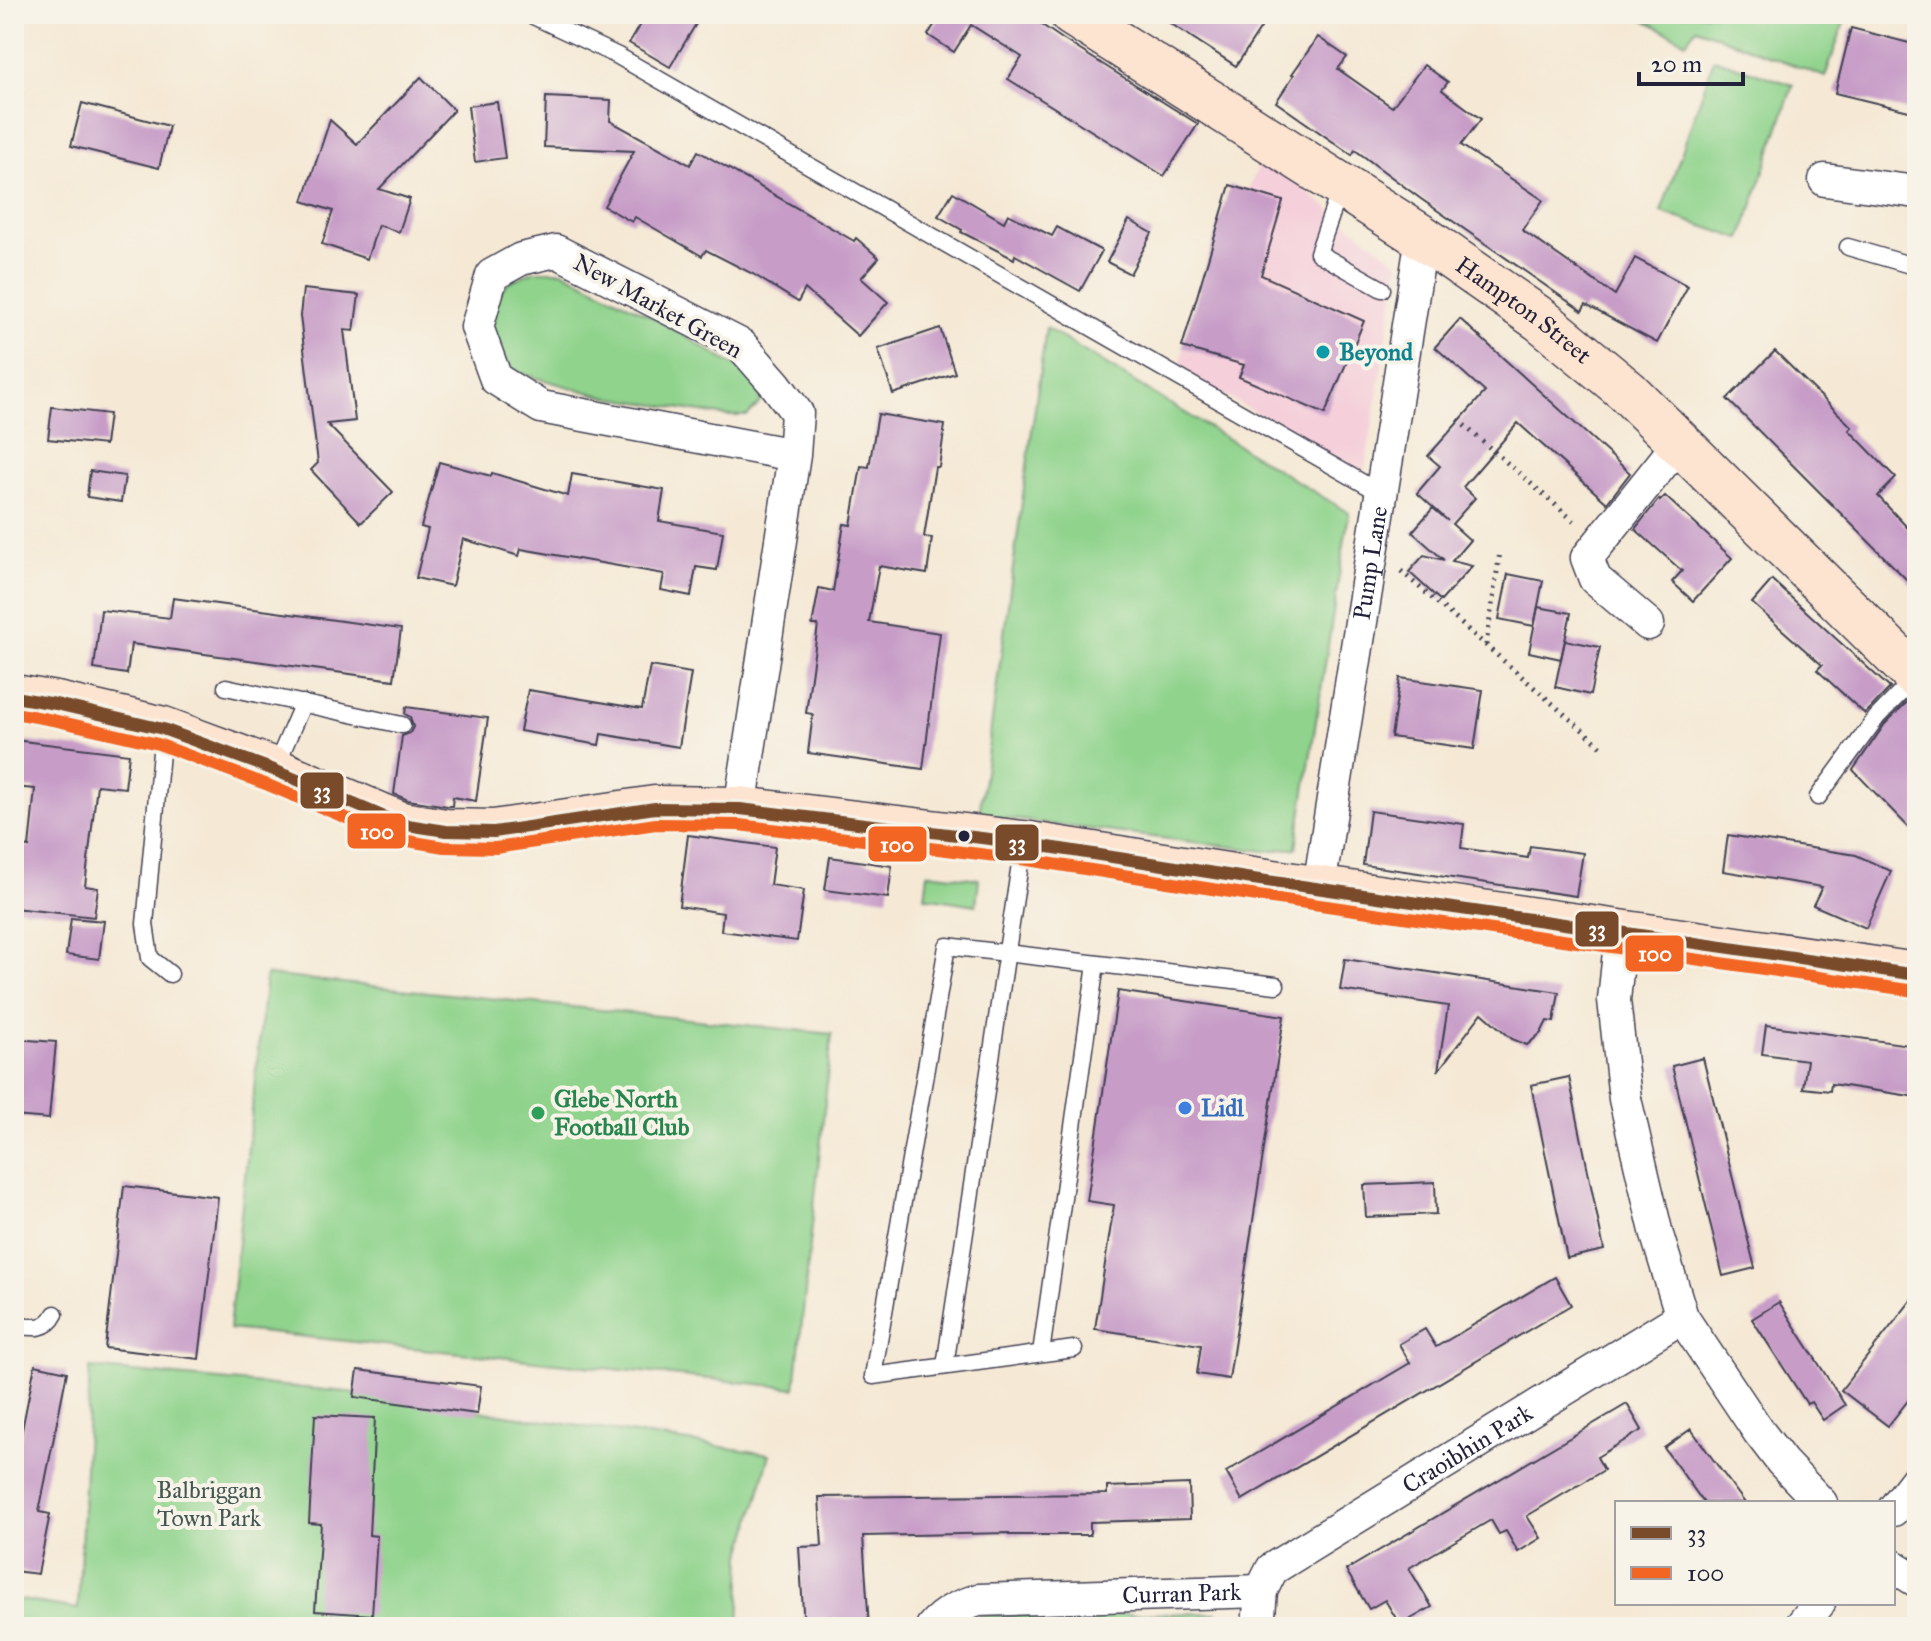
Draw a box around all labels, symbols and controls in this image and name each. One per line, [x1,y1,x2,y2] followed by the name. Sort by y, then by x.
[1639,36,1743,86] scale bar
[1651,49,1702,79] text: 20 m
[568,247,748,365] street label: New Market Green
[1450,250,1598,371] street label: Hampton Street
[1339,337,1414,367] place label: Beyond
[1314,343,1332,361] marker: Beyond
[1347,504,1394,622] street label: Pump Lane
[299,771,345,810] line badge: 33
[313,777,331,804] text: 33
[346,812,407,850] line badge: 100
[360,818,394,845] text: 100
[994,823,1040,862] line badge: 33
[867,825,928,863] line badge: 100
[956,828,972,844] unlabelled marker
[1008,829,1026,856] text: 33
[880,831,914,858] text: 100
[1574,910,1620,948] line badge: 33
[1588,915,1606,942] text: 33
[1624,934,1685,973] line badge: 100
[1638,940,1672,967] text: 100
[554,1084,690,1142] place label: Glebe North Football Club
[1201,1093,1244,1123] place label: Lidl
[1176,1099,1194,1117] marker: Lidl
[529,1104,547,1122] marker: Glebe North Football Club
[1397,1397,1539,1500] street label: Craoibhin Park
[156,1475,262,1533] park label: Balbriggan Town Park
[1615,1501,1895,1605] legend
[1687,1518,1706,1548] text: 33
[1687,1558,1724,1588] text: 100
[1122,1577,1242,1610] street label: Curran Park

